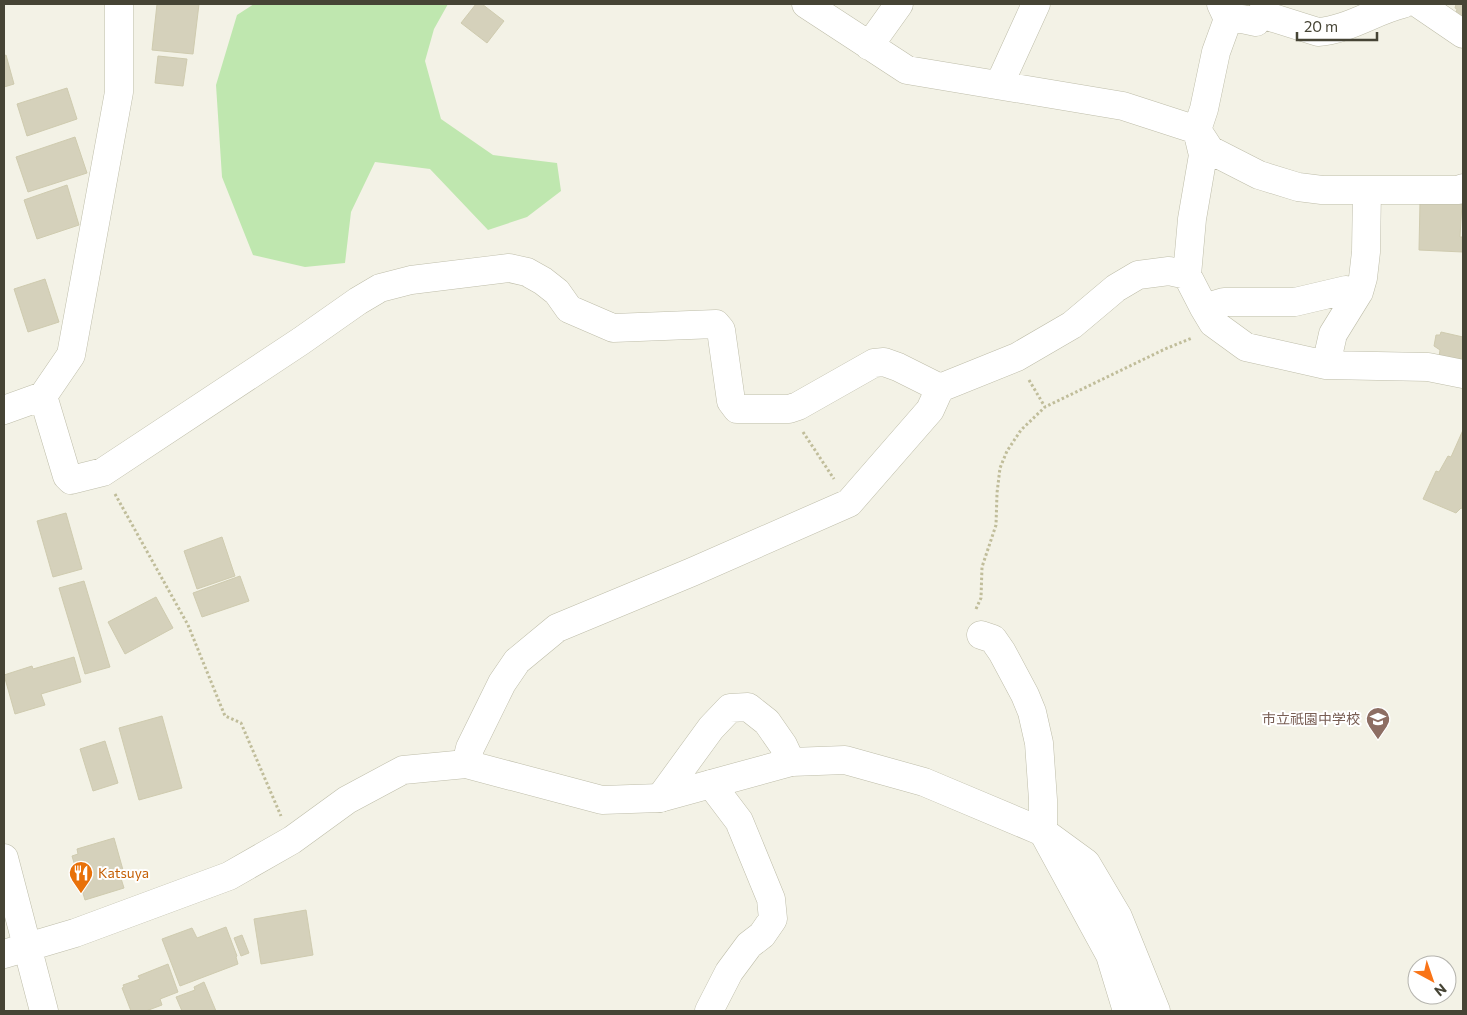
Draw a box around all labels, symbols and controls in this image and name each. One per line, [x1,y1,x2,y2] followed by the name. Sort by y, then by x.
[1297,10,1377,42] scale bar
[1304,17,1338,35] text: 20 m
[1365,706,1391,740] school or university icon: 市立祇園中学校
[1262,710,1360,727] place label: 市立祇園中学校
[68,860,94,894] restaurant icon: Katsuya
[98,864,149,881] place label: Katsuya
[1407,955,1457,1005] north arrow
[1431,980,1450,1000] text: N

